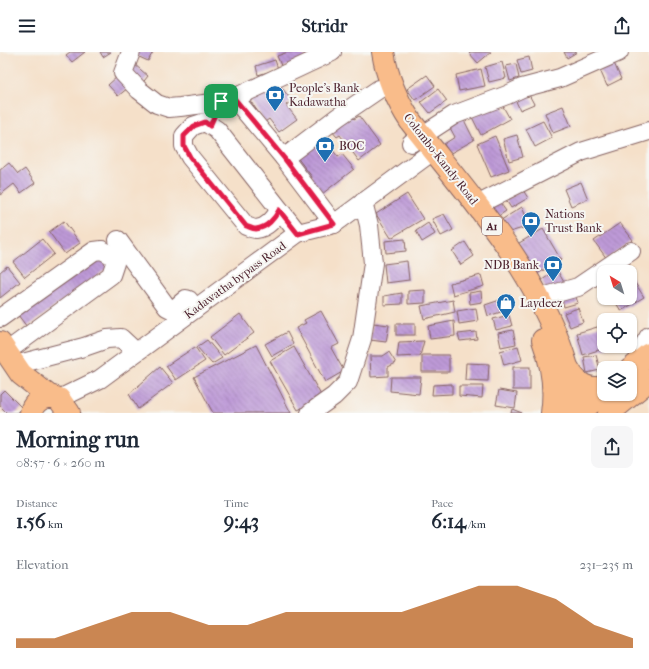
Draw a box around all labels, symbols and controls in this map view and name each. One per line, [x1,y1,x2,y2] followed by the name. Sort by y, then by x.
[16,15,38,37] icon: menu
[611,15,633,37] icon: share
[301,16,348,37] text: Stridr
[289,81,360,109] place label: People's Bank Kadawatha
[204,84,238,118] pin
[264,84,286,112] bank icon: People's Bank Kadawatha
[210,90,232,112] icon: arrive
[401,111,481,208] street label: Colombo-Kandy Road
[314,135,336,163] bank icon: BOC
[339,139,364,153] place label: BOC
[545,207,603,235] place label: Nations Trust Bank
[520,210,542,238] bank icon: Nations Trust Bank
[482,217,502,235] road number: A1
[181,238,289,322] street label: Kadawatha bypass Road
[542,254,564,282] bank icon: NDB Bank
[484,258,540,272] place label: NDB Bank
[597,265,637,305] north arrow
[597,265,637,401] map controls
[495,292,517,320] shop icon: Laydeez
[520,296,563,310] place label: Laydeez
[597,313,637,353] button: locate
[597,361,637,401] button: layers
[591,426,633,468] button: share
[16,427,139,453] text: Morning run
[16,455,105,470] text: 08:57 · 6 × 260 m
[16,497,57,510] text: Distance
[224,497,249,510] text: Time
[431,497,453,510] text: Pace
[16,510,46,533] text: 1.56
[224,510,259,533] text: 9:43
[431,510,466,533] text: 6:14
[46,518,63,531] text: km
[466,518,486,531] text: /km
[16,557,69,572] text: Elevation
[579,557,633,572] text: 231–235 m

